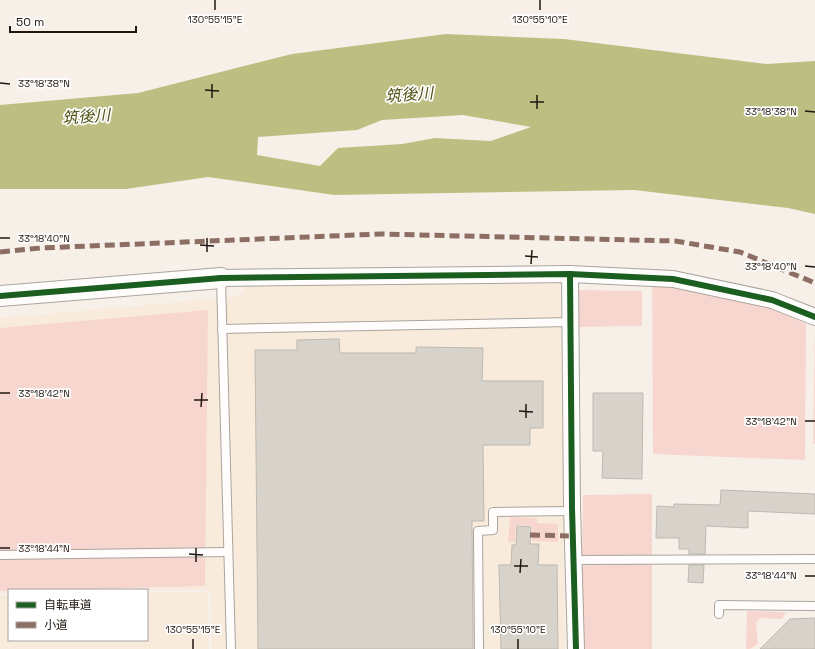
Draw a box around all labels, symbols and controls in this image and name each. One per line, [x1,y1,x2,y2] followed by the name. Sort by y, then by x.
[10,8,136,34] scale bar
[188,13,243,26] text: 130°55'15"E
[512,13,568,26] text: 130°55'10"E
[16,14,44,30] text: 50 m
[18,77,70,90] text: 33°18'38"N
[384,82,436,107] water label: 筑後川
[61,104,113,129] water label: 筑後川
[745,105,797,118] text: 33°18'38"N
[18,232,70,245] text: 33°18'40"N
[745,260,797,273] text: 33°18'40"N
[18,387,70,400] text: 33°18'42"N
[745,415,797,428] text: 33°18'42"N
[18,542,70,555] text: 33°18'44"N
[745,569,797,582] text: 33°18'44"N
[8,589,148,641] legend
[44,597,92,613] text: 自転車道
[44,617,68,633] text: 小道
[166,623,221,636] text: 130°55'15"E
[490,623,546,636] text: 130°55'10"E

